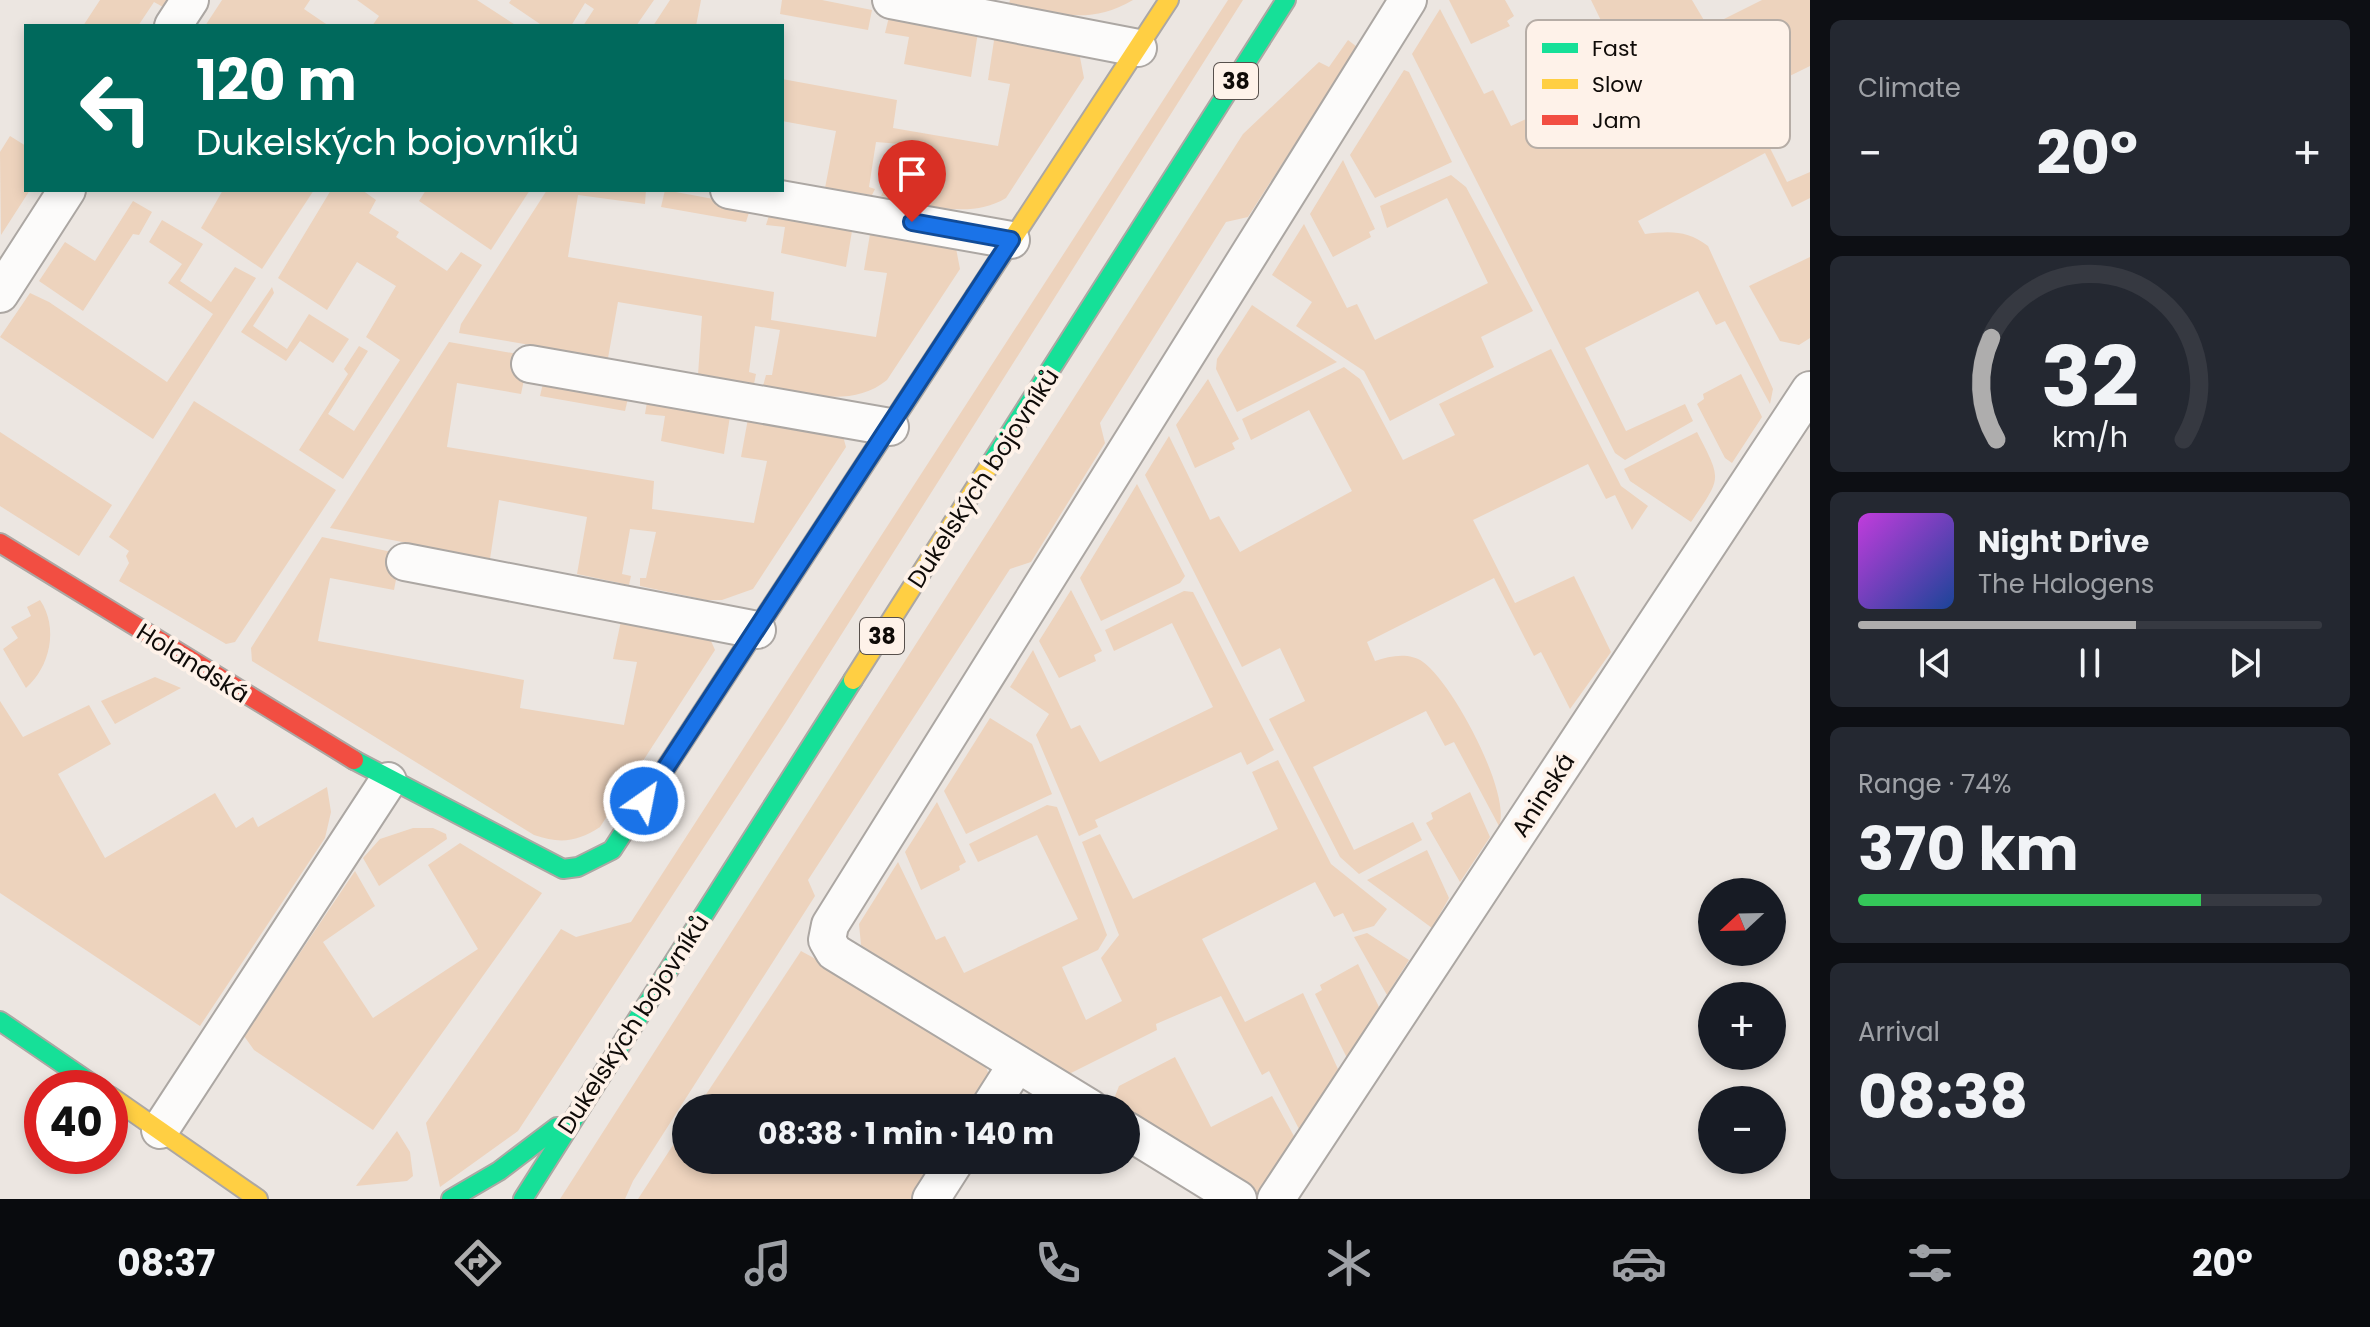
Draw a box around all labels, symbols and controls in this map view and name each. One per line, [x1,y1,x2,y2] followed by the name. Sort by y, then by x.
[1526,20,1790,148] legend
[1592,33,1637,64] text: Fast
[196,41,357,120] text: 120 m
[64,56,168,160] icon: left
[1214,63,1258,99] road number: 38
[1592,69,1642,100] text: Slow
[1858,70,1961,106] text: Climate
[1592,105,1641,136] text: Jam
[2037,111,2138,195] text: 20°
[196,117,579,168] text: Dukelských bojovníků
[1858,123,1882,184] text: −
[2292,123,2322,184] text: +
[878,140,946,222] pin
[890,152,934,196] icon: arrive
[2041,318,2139,434] text: 32
[900,362,1066,594] street label: Dukelských bojovníků
[2052,417,2128,457] text: km/h
[1978,520,2149,563] text: Night Drive
[1978,566,2154,602] text: The Halogens
[130,615,256,711] street label: Holandská
[860,618,904,654] road number: 38
[1913,641,1957,685] icon: previous
[2068,641,2112,685] icon: pause
[2223,641,2267,685] icon: next
[1504,747,1582,843] street label: Aninská
[602,759,686,843] position arrow
[1858,766,2011,802] text: Range · 74%
[1858,807,2079,891] text: 370 km
[1698,878,1786,966] north arrow
[1698,878,1786,1174] map controls
[550,908,716,1140] street label: Dukelských bojovníků
[1698,982,1786,1070] button: +
[1858,1014,1940,1050] text: Arrival
[1858,1055,2028,1139] text: 08:38
[24,1070,128,1174] speed limit sign: 40
[1698,1086,1786,1174] button: −
[758,1112,1054,1155] text: 08:38 · 1 min · 140 m
[450,1235,506,1291] icon: directions
[740,1235,796,1291] icon: music
[1030,1235,1086,1291] icon: phone
[1321,1235,1377,1291] icon: climate
[1611,1235,1667,1291] icon: car
[1902,1235,1958,1291] icon: filters
[117,1238,215,1289] text: 08:37
[2192,1238,2253,1289] text: 20°

